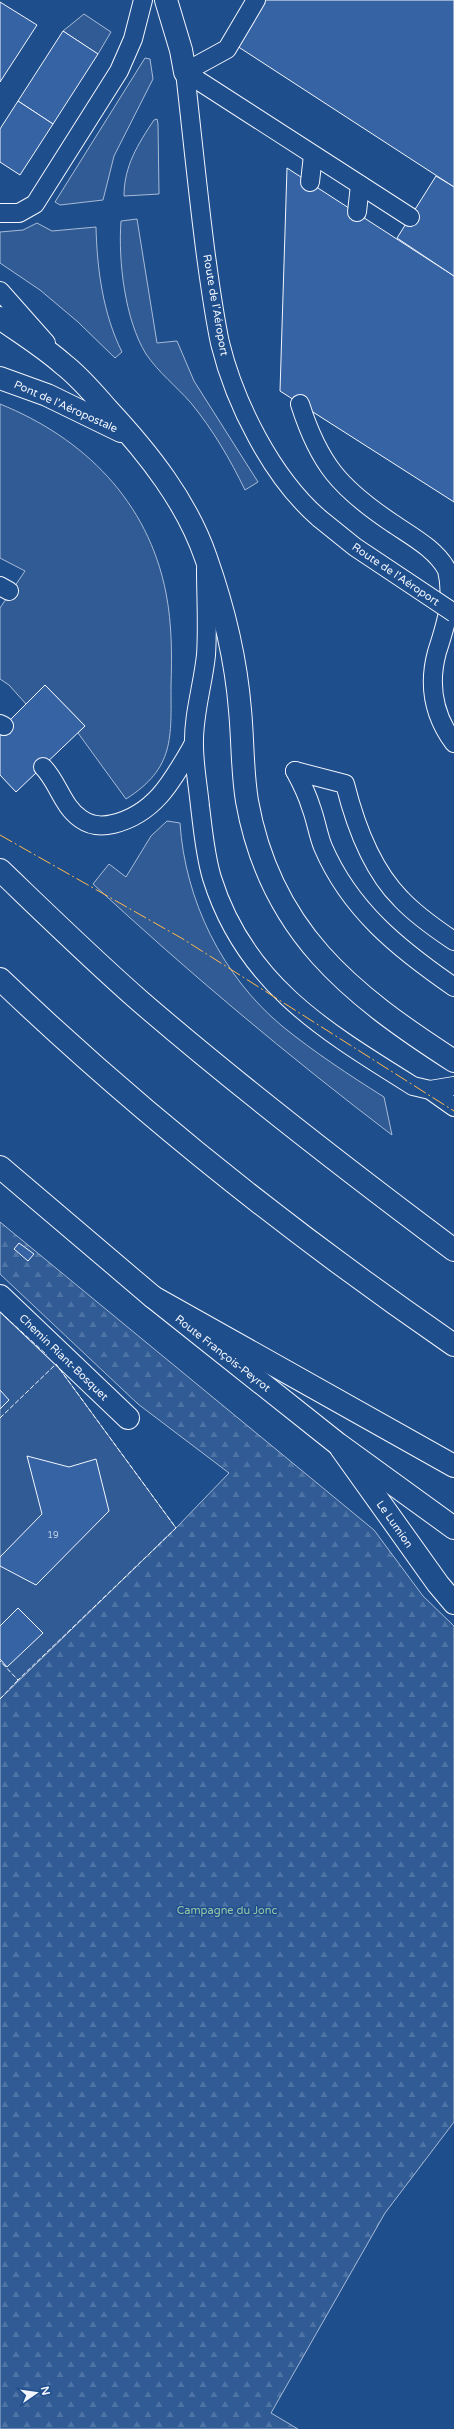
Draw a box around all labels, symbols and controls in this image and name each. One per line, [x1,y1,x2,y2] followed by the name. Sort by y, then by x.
[200,253,231,357] street label: Route de l'Aéroport
[12,378,120,435] street label: Pont de l'Aéropostale
[350,540,442,609] street label: Route de l'Aéroport
[16,1311,111,1403] street label: Chemin Riant-Bosquet
[173,1312,273,1395] street label: Route François-Peyrot
[374,1498,416,1550] street label: Le Lumion
[47,1530,59,1541] house number: 19
[177,1904,277,1917] park label: Campagne du Jonc
[16,2373,56,2413] north arrow
[38,2385,53,2397] text: N

